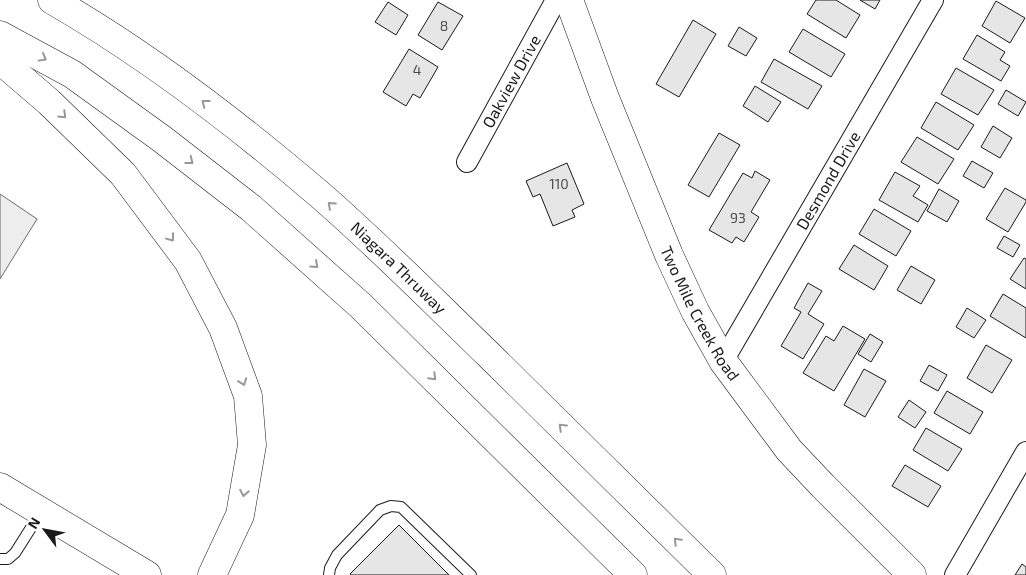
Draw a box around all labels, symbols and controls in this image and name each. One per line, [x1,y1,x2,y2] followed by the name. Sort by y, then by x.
[440,17,448,34] house number: 8
[478,31,544,131] street label: Oakview Drive
[37,52,46,62] one-way arrow
[413,61,421,78] house number: 4
[202,100,211,108] one-way arrow
[57,110,66,119] one-way arrow
[792,128,864,233] street label: Desmond Drive
[184,155,193,163] one-way arrow
[549,175,569,192] house number: 110
[328,202,337,211] one-way arrow
[730,209,746,226] house number: 93
[347,217,451,318] street label: Niagara Thruway
[165,232,174,242] one-way arrow
[657,243,744,384] street label: Two Mile Creek Road
[309,259,318,268] one-way arrow
[427,371,436,380] one-way arrow
[237,378,247,386] one-way arrow
[558,423,567,432] one-way arrow
[239,488,249,497] one-way arrow
[20,505,70,555] north arrow
[24,514,43,532] text: N
[674,538,683,547] one-way arrow

